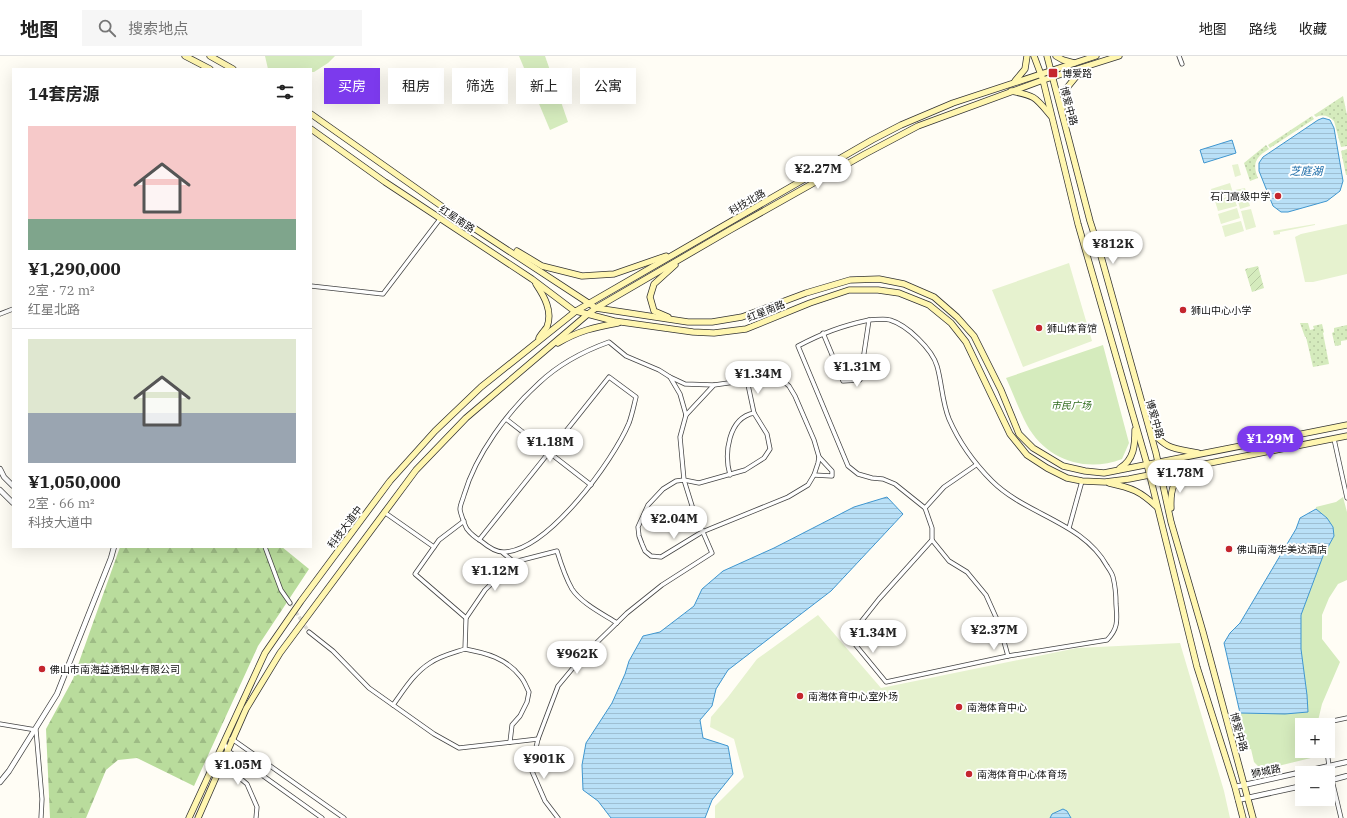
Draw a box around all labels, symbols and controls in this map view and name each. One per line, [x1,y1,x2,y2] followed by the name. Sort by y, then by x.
[82,10,362,46] search box
[20,17,58,41] text: 地图
[96,17,118,39] icon: search
[128,19,188,38] text: 搜索地点
[1199,20,1227,38] text: 地图
[1249,20,1277,38] text: 路线
[1299,20,1327,38] text: 收藏
[1047,67,1059,79] marker: 博爱路
[1062,67,1092,80] place label: 博爱路
[324,68,380,104] chip: 买房
[388,68,444,104] chip: 租房
[452,68,508,104] chip: 筛选
[516,68,572,104] chip: 新上
[580,68,636,104] chip: 公寓
[274,81,296,103] icon: filters
[28,83,99,105] text: 14套房源
[1058,85,1080,127] street label: 博爱中路
[126,152,198,224] icon: home
[785,156,851,190] pin: ¥2.27M
[794,160,842,177] text: ¥2.27M
[1290,164,1324,178] water label: 芝庭湖
[726,186,768,218] street label: 科技北路
[1210,190,1270,203] place label: 石门高级中学
[1273,191,1283,201] marker: 石门高级中学
[437,203,477,235] street label: 红星南路
[1085,231,1141,265] pin: ¥812K
[1092,235,1134,252] text: ¥812K
[28,258,121,280] text: ¥1,290,000
[28,282,95,299] text: 2室 · 72 m²
[745,297,787,325] street label: 红星南路
[28,301,80,318] text: 红星北路
[1191,304,1251,317] place label: 狮山中心小学
[1178,305,1188,315] marker: 狮山中心小学
[1047,322,1097,335] place label: 狮山体育馆
[1034,323,1044,333] marker: 狮山体育馆
[824,354,890,388] pin: ¥1.31M
[833,358,881,375] text: ¥1.31M
[725,361,791,395] pin: ¥1.34M
[126,365,198,437] icon: home
[734,365,782,382] text: ¥1.34M
[1143,398,1167,440] street label: 博爱中路
[1051,399,1092,412] park label: 市民广场
[1237,426,1303,460] pin: ¥1.29M
[517,429,583,463] pin: ¥1.18M
[1246,430,1294,447] text: ¥1.29M
[526,433,574,450] text: ¥1.18M
[1147,460,1213,494] pin: ¥1.78M
[1156,464,1204,481] text: ¥1.78M
[28,471,121,493] text: ¥1,050,000
[28,495,95,512] text: 2室 · 66 m²
[325,503,365,551] street label: 科技大道中
[641,506,707,540] pin: ¥2.04M
[650,510,698,527] text: ¥2.04M
[28,514,93,531] text: 科技大道中
[1236,543,1327,556] place label: 佛山南海华美达酒店
[1224,544,1234,554] marker: 佛山南海华美达酒店
[462,558,528,592] pin: ¥1.12M
[471,562,519,579] text: ¥1.12M
[961,617,1027,651] pin: ¥2.37M
[840,620,906,654] pin: ¥1.34M
[970,621,1018,638] text: ¥2.37M
[849,624,897,641] text: ¥1.34M
[549,641,605,675] pin: ¥962K
[556,645,598,662] text: ¥962K
[49,663,180,676] place label: 佛山市南海益通铝业有限公司
[37,664,47,674] marker: 佛山市南海益通铝业有限公司
[808,690,898,703] place label: 南海体育中心室外场
[795,691,805,701] marker: 南海体育中心室外场
[967,701,1027,714] place label: 南海体育中心
[954,702,964,712] marker: 南海体育中心
[1228,711,1250,753] street label: 博爱中路
[1295,718,1335,806] map controls
[1295,718,1335,758] button: +
[516,746,572,780] pin: ¥901K
[523,750,565,767] text: ¥901K
[205,752,271,786] pin: ¥1.05M
[214,756,262,773] text: ¥1.05M
[1250,762,1282,780] street label: 狮城路
[1295,766,1335,806] button: −
[977,768,1067,781] place label: 南海体育中心体育场
[964,769,974,779] marker: 南海体育中心体育场

